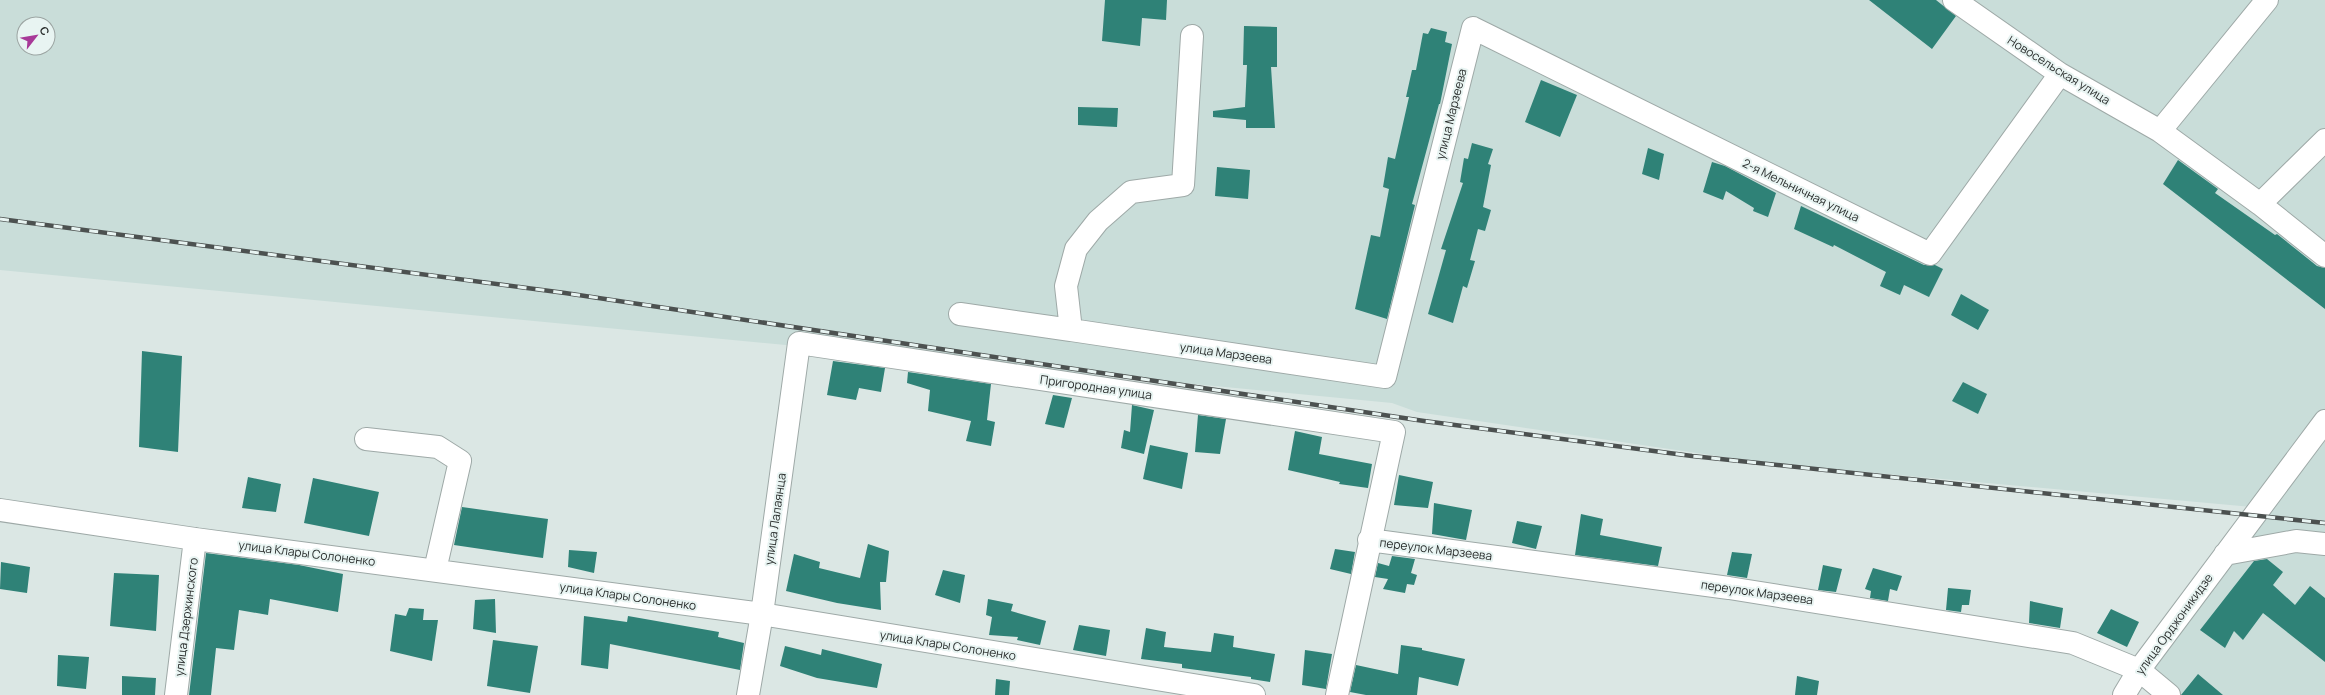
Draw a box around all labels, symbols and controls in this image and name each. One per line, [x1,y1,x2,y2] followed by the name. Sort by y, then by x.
[16,16,56,56] north arrow
[36,23,54,38] text: С
[2004,32,2114,108] street label: Новосельская улица
[1431,67,1471,161] street label: улица Марзеева
[1740,154,1862,226] street label: 2-я Мельничная улица
[1179,338,1273,368] street label: улица Марзеева
[1039,371,1153,403] street label: Пригородная улица
[760,472,790,566] street label: улица Лалаянца
[1379,534,1493,564] street label: переулок Марзеева
[238,536,376,570] street label: улица Клары Солоненко
[170,557,202,677] street label: улица Дзержинского
[2131,570,2217,678] street label: улица Орджоникидзе
[1700,576,1814,608] street label: переулок Марзеева
[559,578,697,614] street label: улица Клары Солоненко
[879,626,1017,664] street label: улица Клары Солоненко

